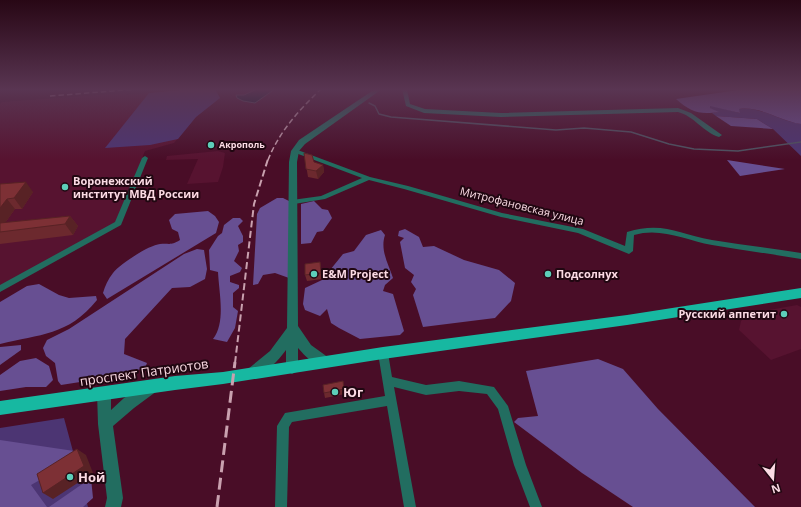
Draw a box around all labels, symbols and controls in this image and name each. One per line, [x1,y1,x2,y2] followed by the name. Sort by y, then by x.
[219,138,265,151] place label: Акрополь
[206,140,216,150] marker: Акрополь
[73,173,199,201] place label: Воронежский институт МВД России
[60,182,70,192] marker: Воронежский институт МВД России
[459,183,586,228] street label: Митрофановская улица
[322,266,389,281] place label: E&M Project
[556,266,618,281] place label: Подсолнух
[309,269,319,279] marker: E&M Project
[543,269,553,279] marker: Подсолнух
[678,306,776,321] place label: Русский аппетит
[779,309,789,319] marker: Русский аппетит
[78,354,210,390] street label: проспект Патриотов
[343,383,363,401] place label: Юг
[330,387,340,397] marker: Юг
[753,459,793,499] north arrow
[78,468,105,486] place label: Ной
[65,472,75,482] marker: Ной
[770,481,783,498] text: N

